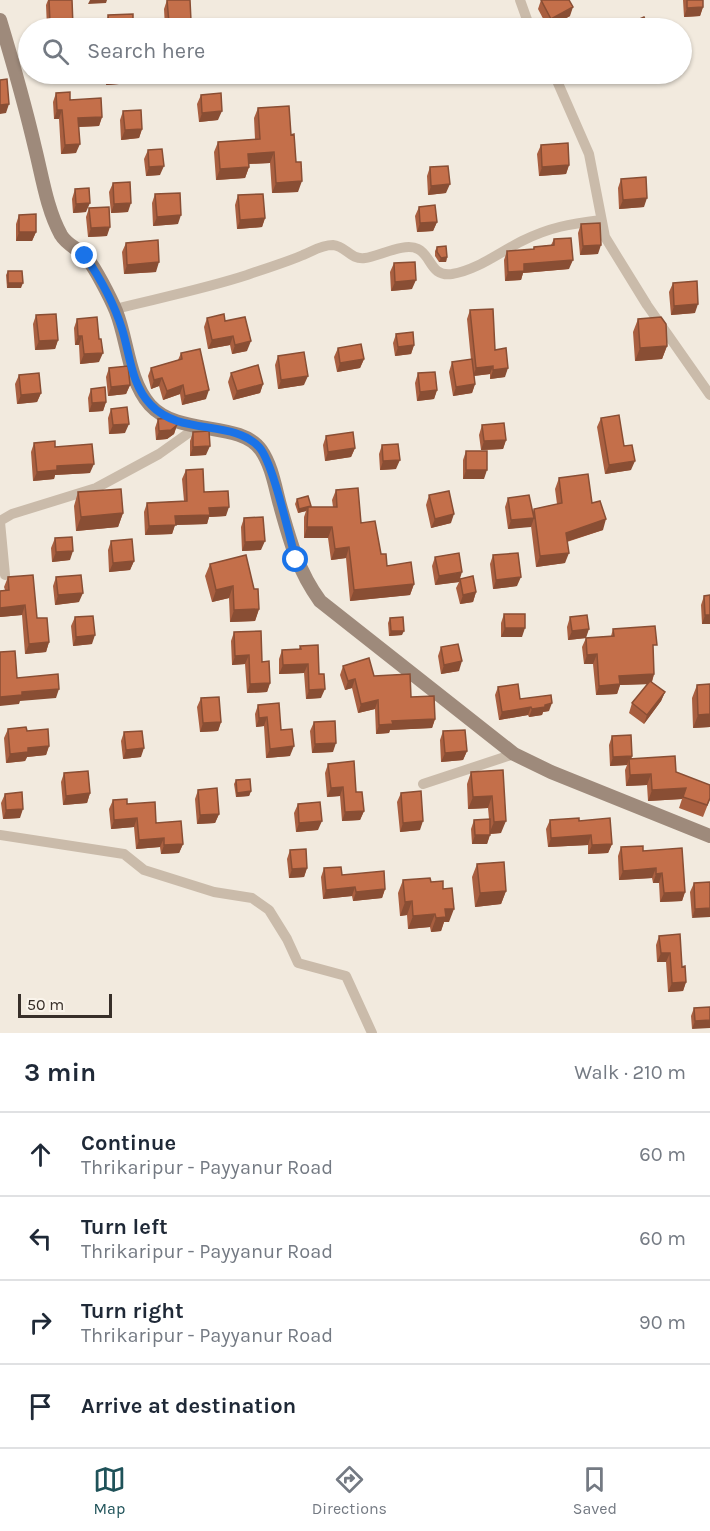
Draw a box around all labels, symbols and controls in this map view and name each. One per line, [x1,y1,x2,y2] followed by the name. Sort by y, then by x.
[18,18,692,84] search box
[39,35,72,68] icon: search
[87,38,205,64] text: Search here
[71,242,97,268] route end
[282,546,308,572] route start
[18,991,112,1018] scale bar
[27,995,64,1014] text: 50 m
[24,1057,96,1088] text: 3 min
[574,1061,686,1084] text: Walk · 210 m
[81,1130,176,1156] text: Continue
[24,1138,57,1171] icon: ahead
[639,1143,686,1166] text: 60 m
[81,1156,333,1179] text: Thrikaripur - Payyanur Road
[81,1214,168,1240] text: Turn left
[24,1222,57,1255] icon: left
[639,1227,686,1250] text: 60 m
[81,1240,333,1263] text: Thrikaripur - Payyanur Road
[81,1298,184,1324] text: Turn right
[24,1306,57,1339] icon: right
[639,1311,686,1334] text: 90 m
[81,1324,333,1347] text: Thrikaripur - Payyanur Road
[24,1390,57,1423] icon: arrive
[81,1393,296,1419] text: Arrive at destination
[93,1463,126,1518] tab: Map
[312,1463,387,1518] tab: Directions
[573,1463,617,1518] tab: Saved

